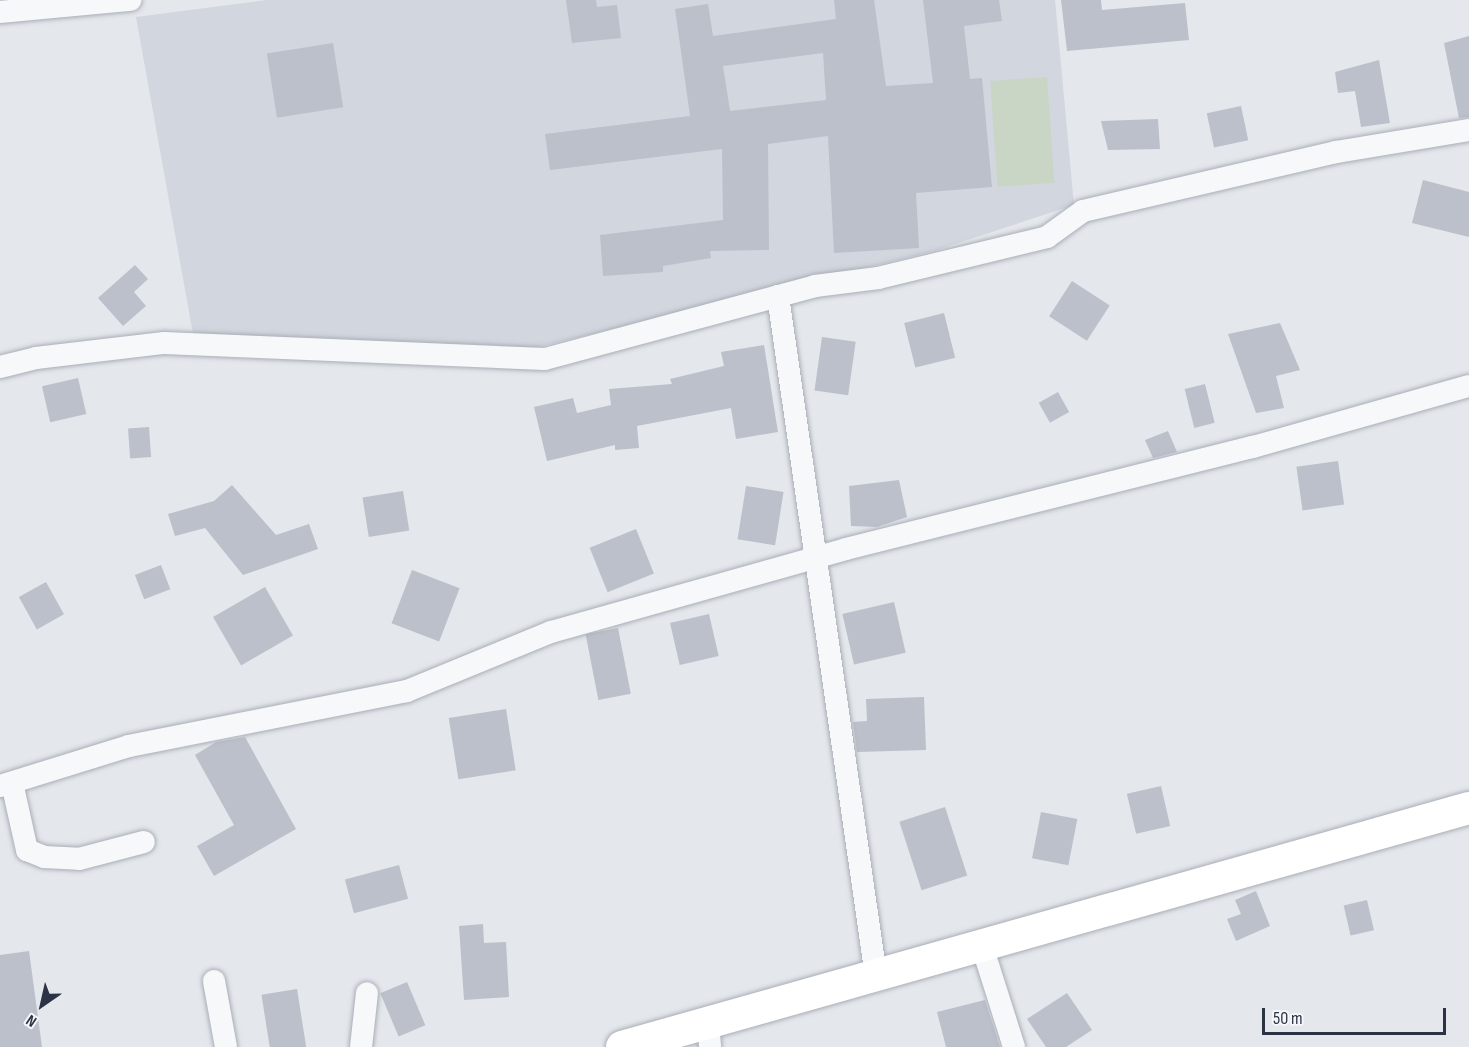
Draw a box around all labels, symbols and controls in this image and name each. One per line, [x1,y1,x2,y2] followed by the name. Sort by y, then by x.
[12,975,72,1035] north arrow
[1265,996,1450,1034] scale bar
[1273,1008,1303,1029] text: 50 m
[23,1010,41,1031] text: N

